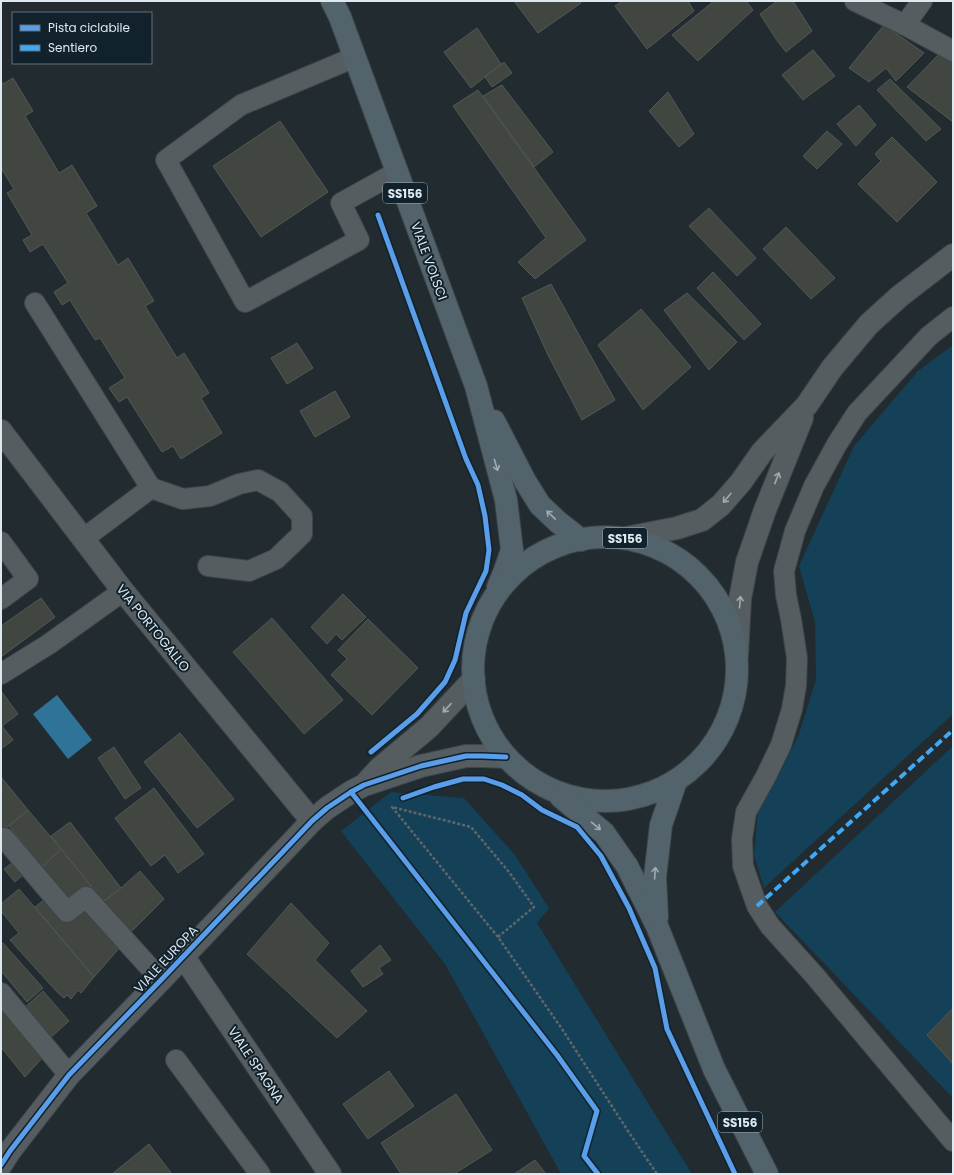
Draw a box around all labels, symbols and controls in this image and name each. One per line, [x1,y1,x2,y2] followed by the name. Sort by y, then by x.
[12,12,152,64] legend
[48,19,130,36] text: Pista ciclabile
[48,39,97,56] text: Sentiero
[383,183,427,203] road number: SS156
[406,219,452,303] street label: VIALE VOLSCI
[493,458,500,471] one-way arrow
[774,473,782,485] one-way arrow
[722,493,731,504] one-way arrow
[546,510,556,520] one-way arrow
[603,528,647,548] road number: SS156
[112,580,194,676] street label: VIA PORTOGALLO
[737,596,744,609] one-way arrow
[442,703,452,713] one-way arrow
[590,821,601,830] one-way arrow
[652,867,659,880] one-way arrow
[130,921,203,997] street label: VIALE EUROPA
[223,1023,289,1107] street label: VIALE SPAGNA
[718,1112,762,1132] road number: SS156

